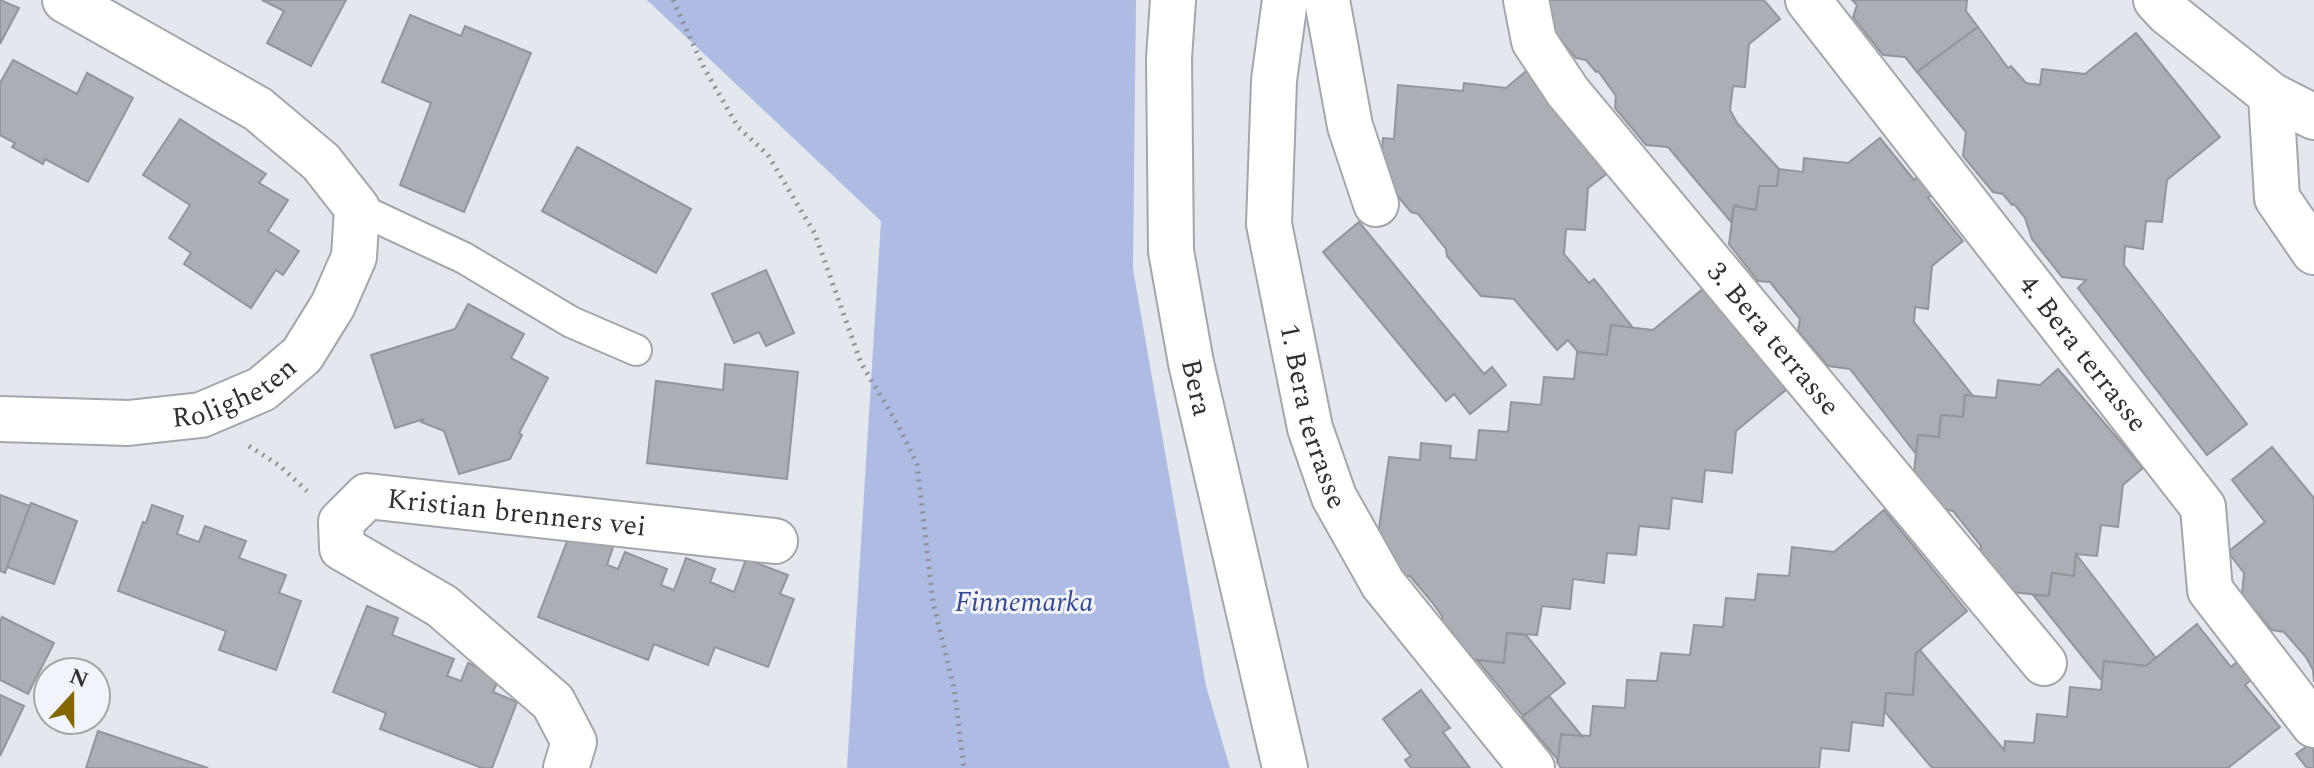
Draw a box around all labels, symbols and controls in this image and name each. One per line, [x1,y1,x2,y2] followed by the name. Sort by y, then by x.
[1696,252,1851,425] street label: 3. Bera terrasse
[2008,265,2159,441] street label: 4. Bera terrasse
[1268,320,1358,517] street label: 1. Bera terrasse
[170,347,306,440] street label: Roligheten
[1169,355,1224,421] street label: Bera
[385,477,648,548] street label: Kristian brenners vei
[955,581,1093,624] park label: Finnemarka
[32,656,112,736] north arrow
[64,660,93,697] text: N

